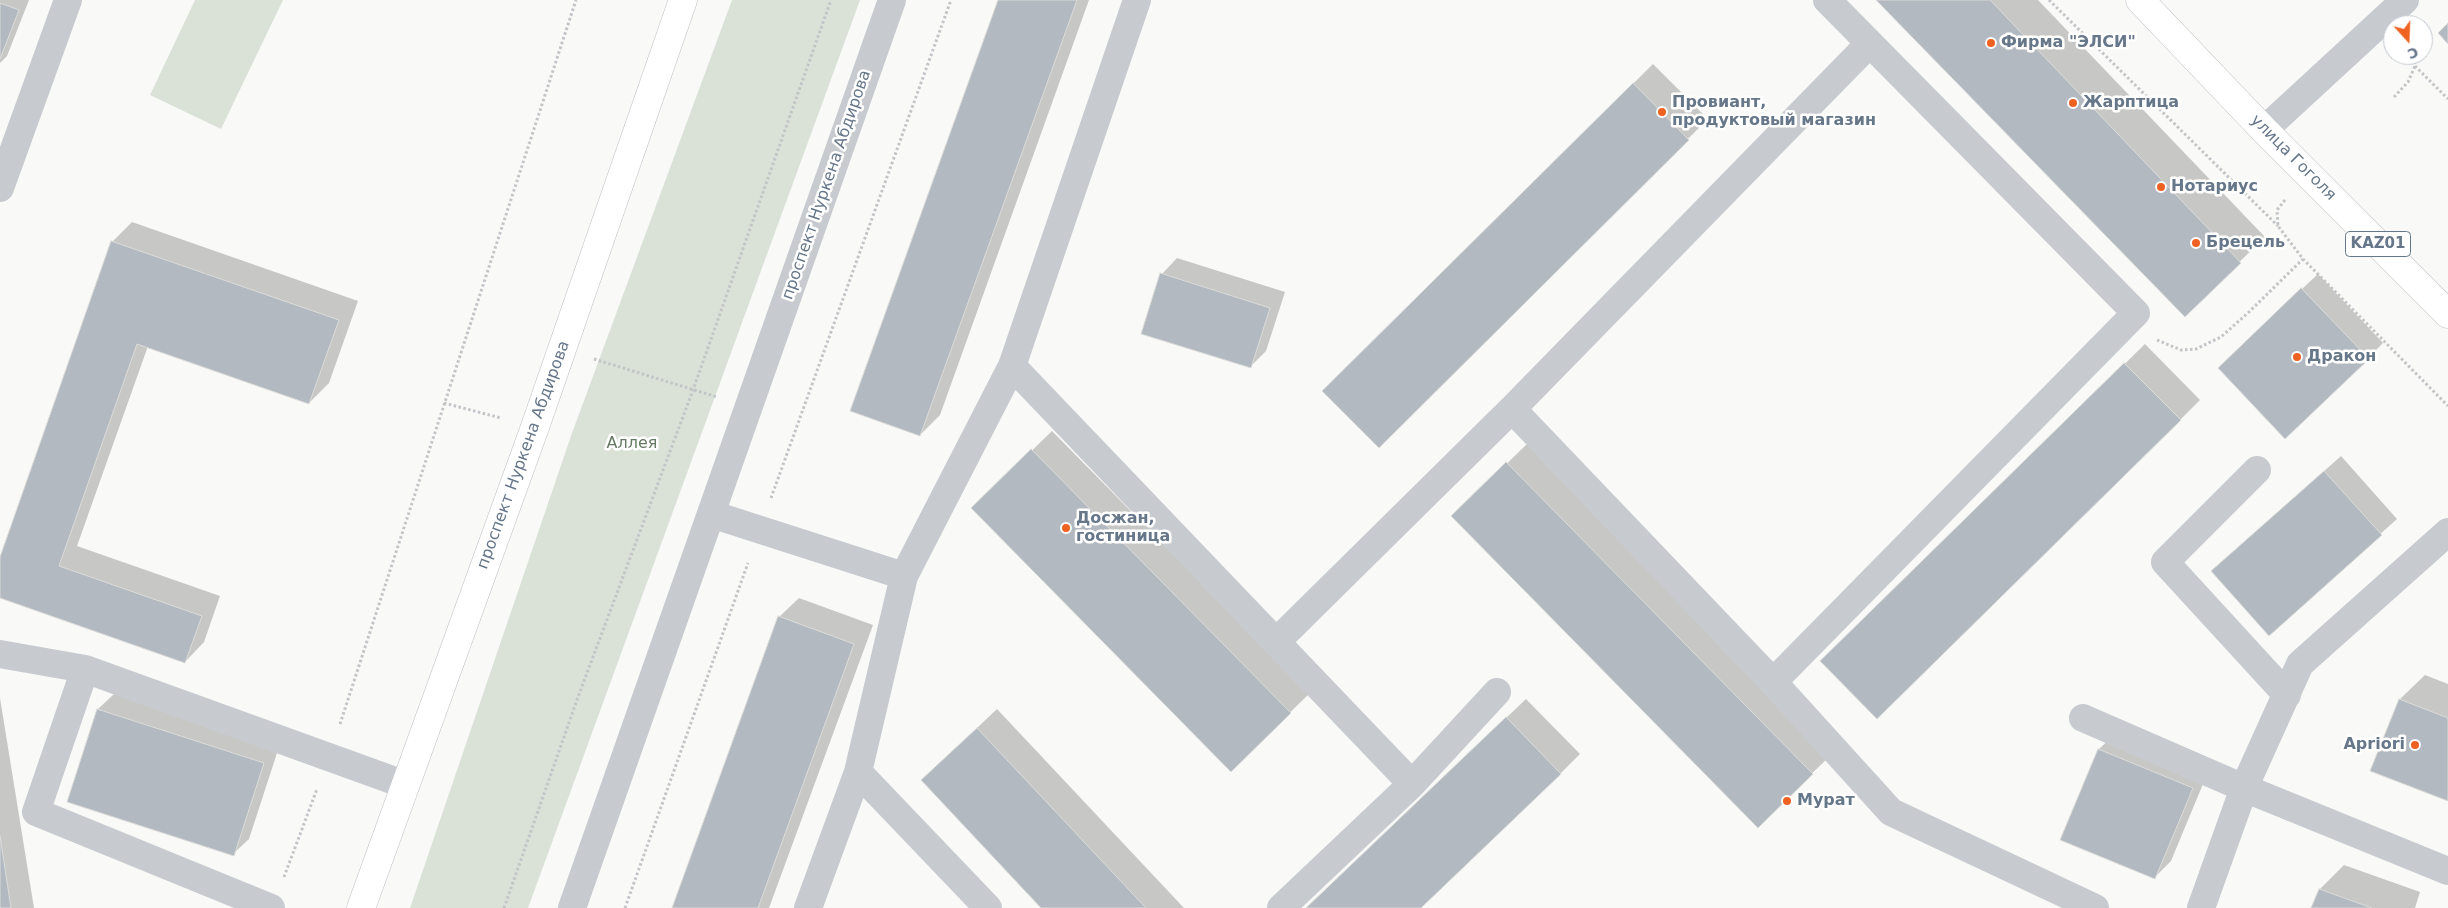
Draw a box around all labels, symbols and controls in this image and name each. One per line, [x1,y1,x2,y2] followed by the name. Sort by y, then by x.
[2383,15,2433,65] north arrow
[2001,33,2136,53] place label: Фирма "ЭЛСИ"
[1985,37,1997,49] marker: Фирма "ЭЛСИ"
[2405,44,2420,62] text: С
[779,68,875,302] street label: проспект Нуркена Абдирова
[1672,93,1876,131] place label: Провиант, продуктовый магазин
[2083,93,2179,113] place label: Жарптица
[2067,97,2079,109] marker: Жарптица
[1656,106,1668,118] marker: Провиант, продуктовый магазин
[2246,111,2340,205] street label: улица Гоголя
[2171,177,2258,197] place label: Нотариус
[2155,181,2167,193] marker: Нотариус
[2346,232,2410,256] road number: KАZ01
[2206,233,2285,253] place label: Брецель
[2190,237,2202,249] marker: Брецель
[474,338,574,572] street label: проспект Нуркена Абдирова
[2307,347,2376,367] place label: Дракон
[2291,351,2303,363] marker: Дракон
[607,434,657,454] park label: Аллея
[1076,509,1170,547] place label: Досжан, гостиница
[1060,522,1072,534] marker: Досжан, гостиница
[2343,735,2405,755] place label: Apriori
[2409,739,2421,751] marker: Apriori
[1797,791,1855,811] place label: Мурат
[1781,795,1793,807] marker: Мурат

